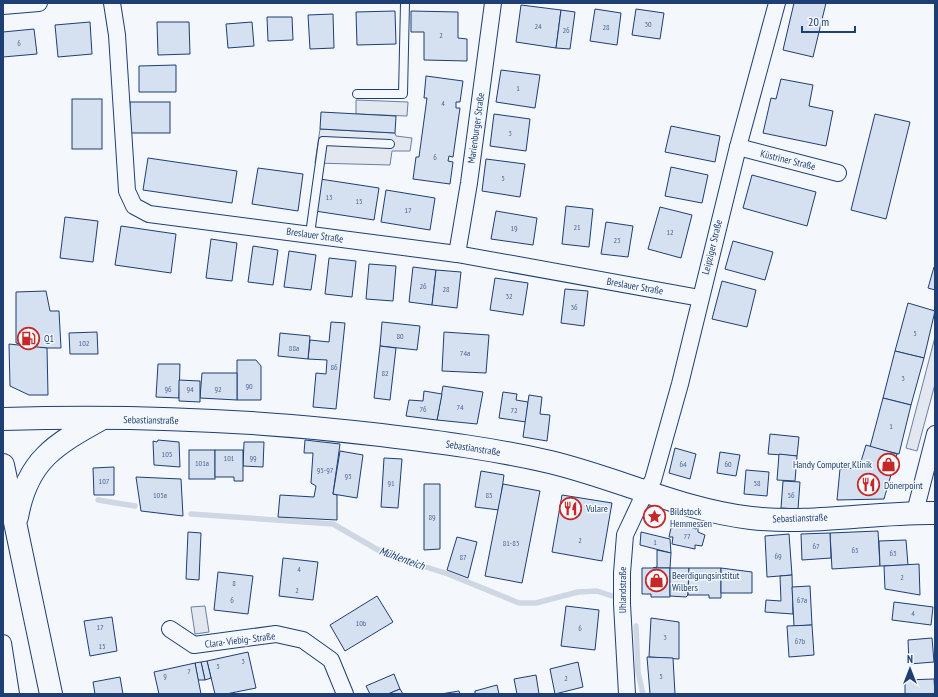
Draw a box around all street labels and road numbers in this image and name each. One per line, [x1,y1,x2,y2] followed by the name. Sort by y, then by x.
[465,92,487,164] street label: Marienburger Straße
[759,147,817,173] street label: Küstriner Straße
[699,218,725,276] street label: Leipziger Straße
[286,225,344,245] street label: Breslauer Straße
[606,275,664,297] street label: Breslauer Straße
[123,413,179,427] street label: Sebastianstraße
[445,437,501,459] street label: Sebastianstraße
[772,511,828,525] street label: Sebastianstraße
[616,567,629,613] street label: Uhlandstraße
[204,629,276,651] street label: Clara- Viebig- Straße

